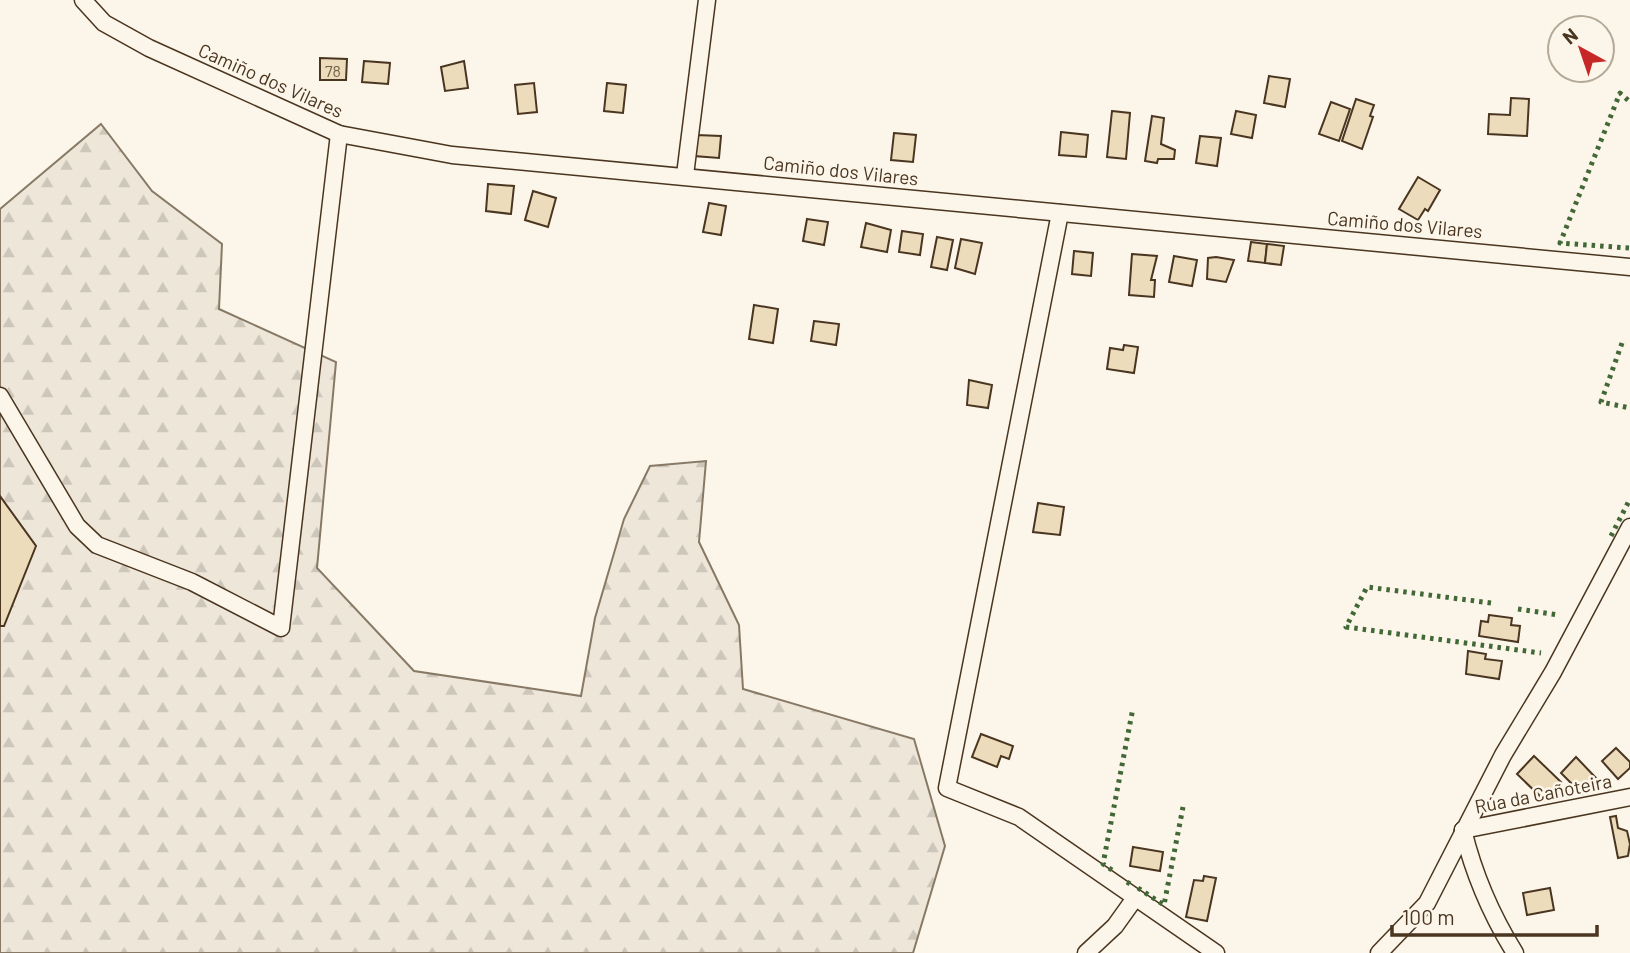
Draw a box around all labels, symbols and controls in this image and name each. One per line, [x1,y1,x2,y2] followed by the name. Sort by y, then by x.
[1546,14,1616,84] north arrow
[1558,23,1582,48] text: N
[195,38,347,122] street label: Camiño dos Vilares
[325,61,341,80] house number: 78
[762,150,920,190] street label: Camiño dos Vilares
[1326,206,1484,242] street label: Camiño dos Vilares
[1473,768,1613,818] street label: Rúa da Cañoteira
[1392,894,1597,938] scale bar
[1402,904,1455,929] text: 100 m

